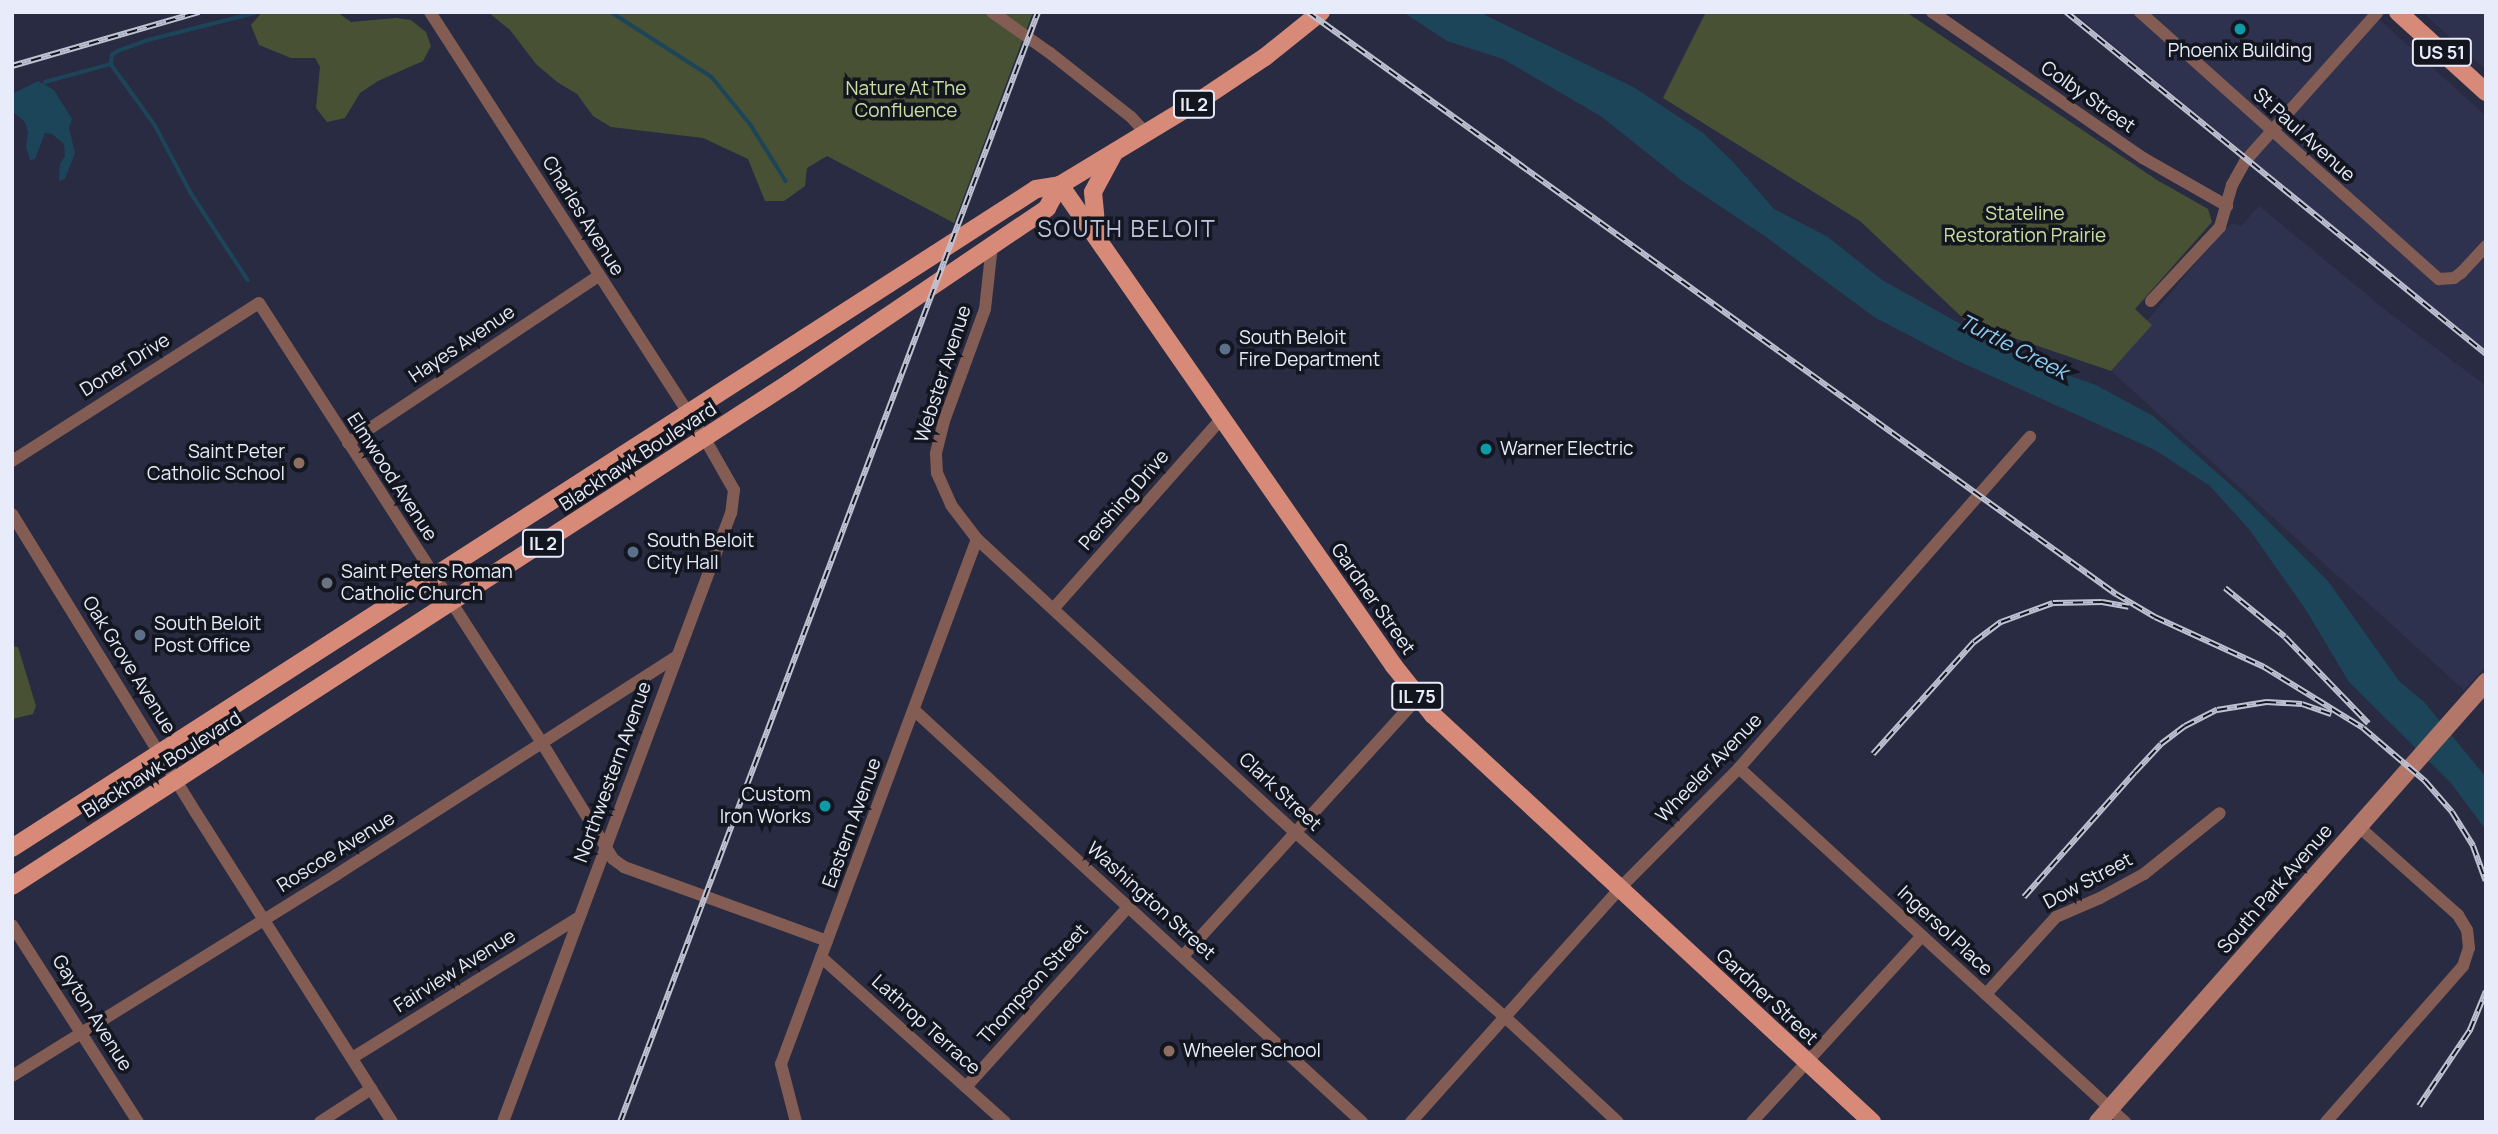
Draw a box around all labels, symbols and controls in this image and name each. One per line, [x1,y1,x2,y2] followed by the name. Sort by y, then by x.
[2232,21,2248,37] marker: Phoenix Building
[2410,38,2474,66] road number: US 51
[2168,40,2312,62] place label: Phoenix Building
[2037,56,2139,138] street label: Colby Street
[846,78,966,122] park label: Nature At The Confluence
[2248,83,2360,187] street label: St Paul Avenue
[1171,90,1217,119] road number: IL 2
[537,152,629,280] street label: Charles Avenue
[1944,203,2106,247] park label: Stateline Restoration Prairie
[1039,214,1215,242] district label: SOUTH BELOIT
[405,300,519,388] street label: Hayes Avenue
[910,303,976,445] street label: Webster Avenue
[1955,308,2073,384] water label: Turtle Creek
[1239,327,1380,371] place label: South Beloit Fire Department
[76,328,174,402] street label: Doner Drive
[1217,341,1233,357] marker: South Beloit Fire Department
[555,398,721,516] street label: Blackhawk Boulevard
[342,409,442,545] street label: Elmwood Avenue
[1500,438,1634,460] place label: Warner Electric
[147,441,285,485] place label: Saint Peter Catholic School
[1478,441,1494,457] marker: Warner Electric
[1074,445,1174,555] street label: Pershing Drive
[291,455,307,471] marker: Saint Peter Catholic School
[520,528,566,558] road number: IL 2
[647,530,754,574] place label: South Beloit City Hall
[1326,539,1420,659] street label: Gardner Street
[625,544,641,560] marker: South Beloit City Hall
[341,561,513,605] place label: Saint Peters Roman Catholic Church
[319,575,335,591] marker: Saint Peters Roman Catholic Church
[78,592,180,738] street label: Oak Grove Avenue
[154,613,261,657] place label: South Beloit Post Office
[132,627,148,643] marker: South Beloit Post Office
[570,679,656,865] street label: Northwestern Avenue
[1391,682,1443,710] road number: IL 75
[78,707,246,823] street label: Blackhawk Boulevard
[1651,709,1767,827] street label: Wheeler Avenue
[1234,748,1326,836] street label: Clark Street
[818,755,886,891] street label: Eastern Avenue
[720,784,811,828] place label: Custom Iron Works
[817,798,833,814] marker: Custom Iron Works
[273,807,399,897] street label: Roscoe Avenue
[2213,820,2337,958] street label: South Park Avenue
[1082,837,1220,965] street label: Washington Street
[2039,848,2137,914] street label: Dow Street
[1893,881,1997,981] street label: Ingersol Place
[973,919,1093,1049] street label: Thompson Street
[390,924,520,1018] street label: Fairview Avenue
[1711,944,1823,1050] street label: Gardner Street
[47,951,137,1075] street label: Gayton Avenue
[867,970,985,1080] street label: Lathrop Terrace
[1183,1040,1321,1062] place label: Wheeler School
[1161,1043,1177,1059] marker: Wheeler School

